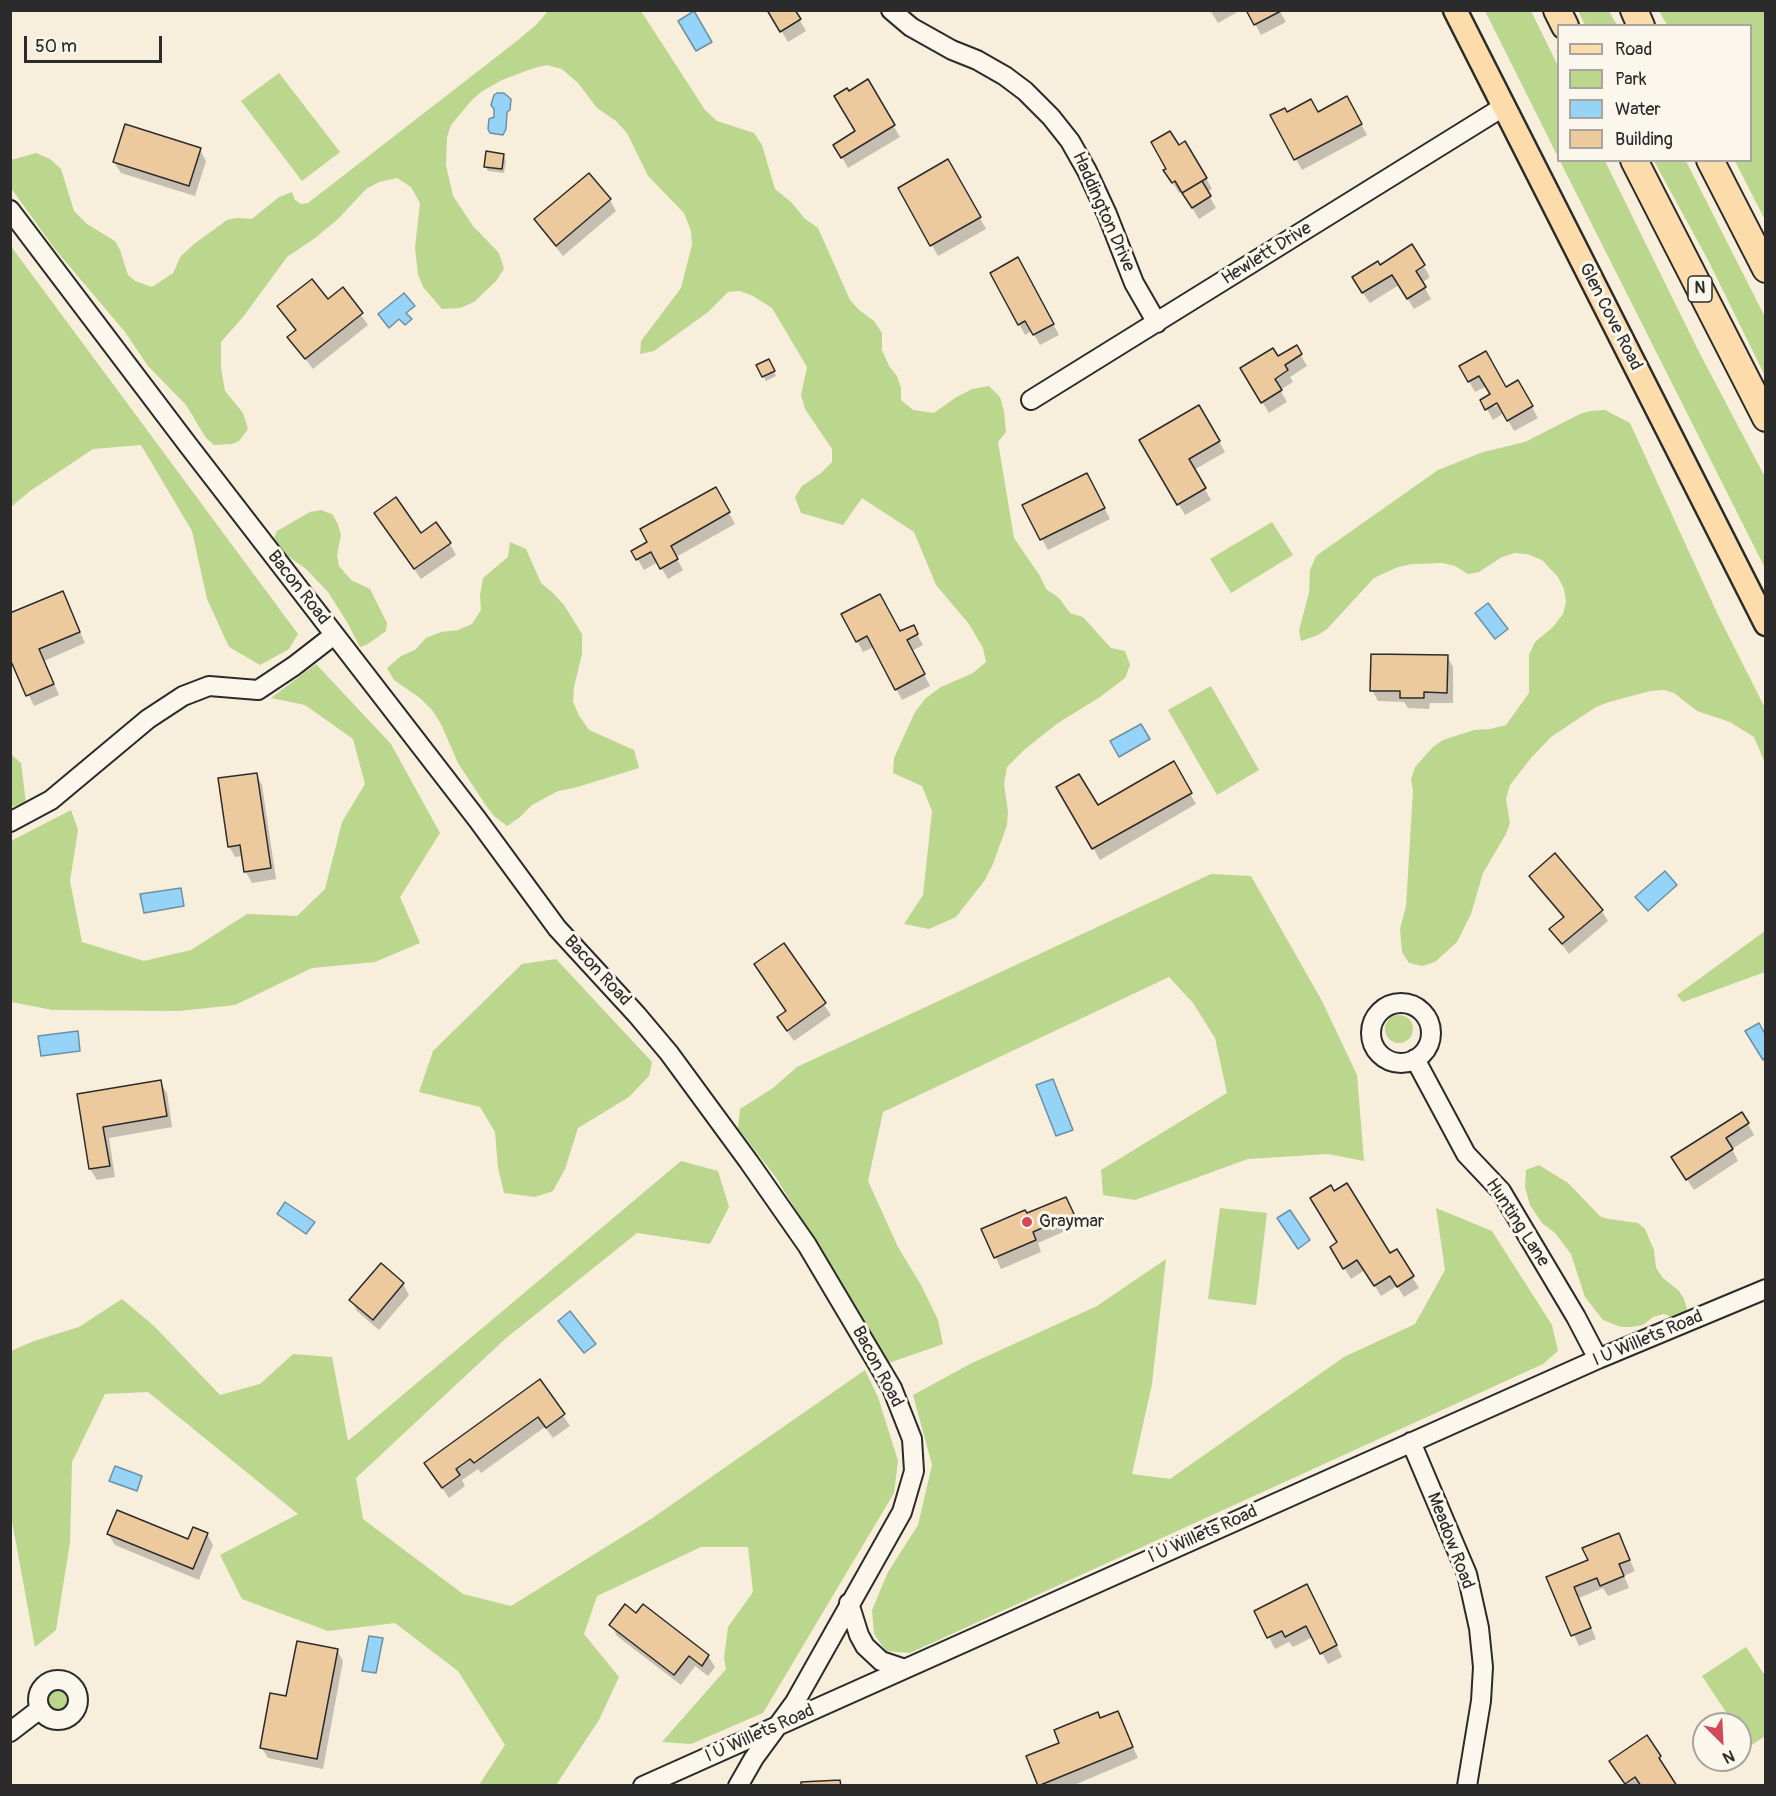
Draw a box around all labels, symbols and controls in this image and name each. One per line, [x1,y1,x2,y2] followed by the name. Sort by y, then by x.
[27,24,165,62] scale bar
[1557,24,1752,162] legend
[35,35,77,58] text: 50 m
[1615,38,1652,61] text: Road
[1615,68,1647,91] text: Park
[1615,98,1661,121] text: Water
[1615,128,1673,151] text: Building
[1067,149,1139,275] street label: Haddington Drive
[1218,218,1316,290] street label: Hewlett Drive
[1574,260,1646,374] street label: Glen Cove Road
[1688,276,1712,302] road number: N
[262,546,334,630] street label: Bacon Road
[559,931,635,1011] street label: Bacon Road
[1480,1175,1554,1271] street label: Hunting Lane
[1039,1211,1104,1233] place label: Graymar
[1020,1215,1034,1229] marker: Graymar
[1590,1306,1706,1372] street label: I U Willets Road
[847,1323,907,1411] street label: Bacon Road
[1422,1490,1478,1592] street label: Meadow Road
[1145,1501,1261,1569] street label: I U Willets Road
[702,1700,818,1768] street label: I U Willets Road
[1692,1712,1752,1772] north arrow
[1720,1745,1738,1768] text: N

